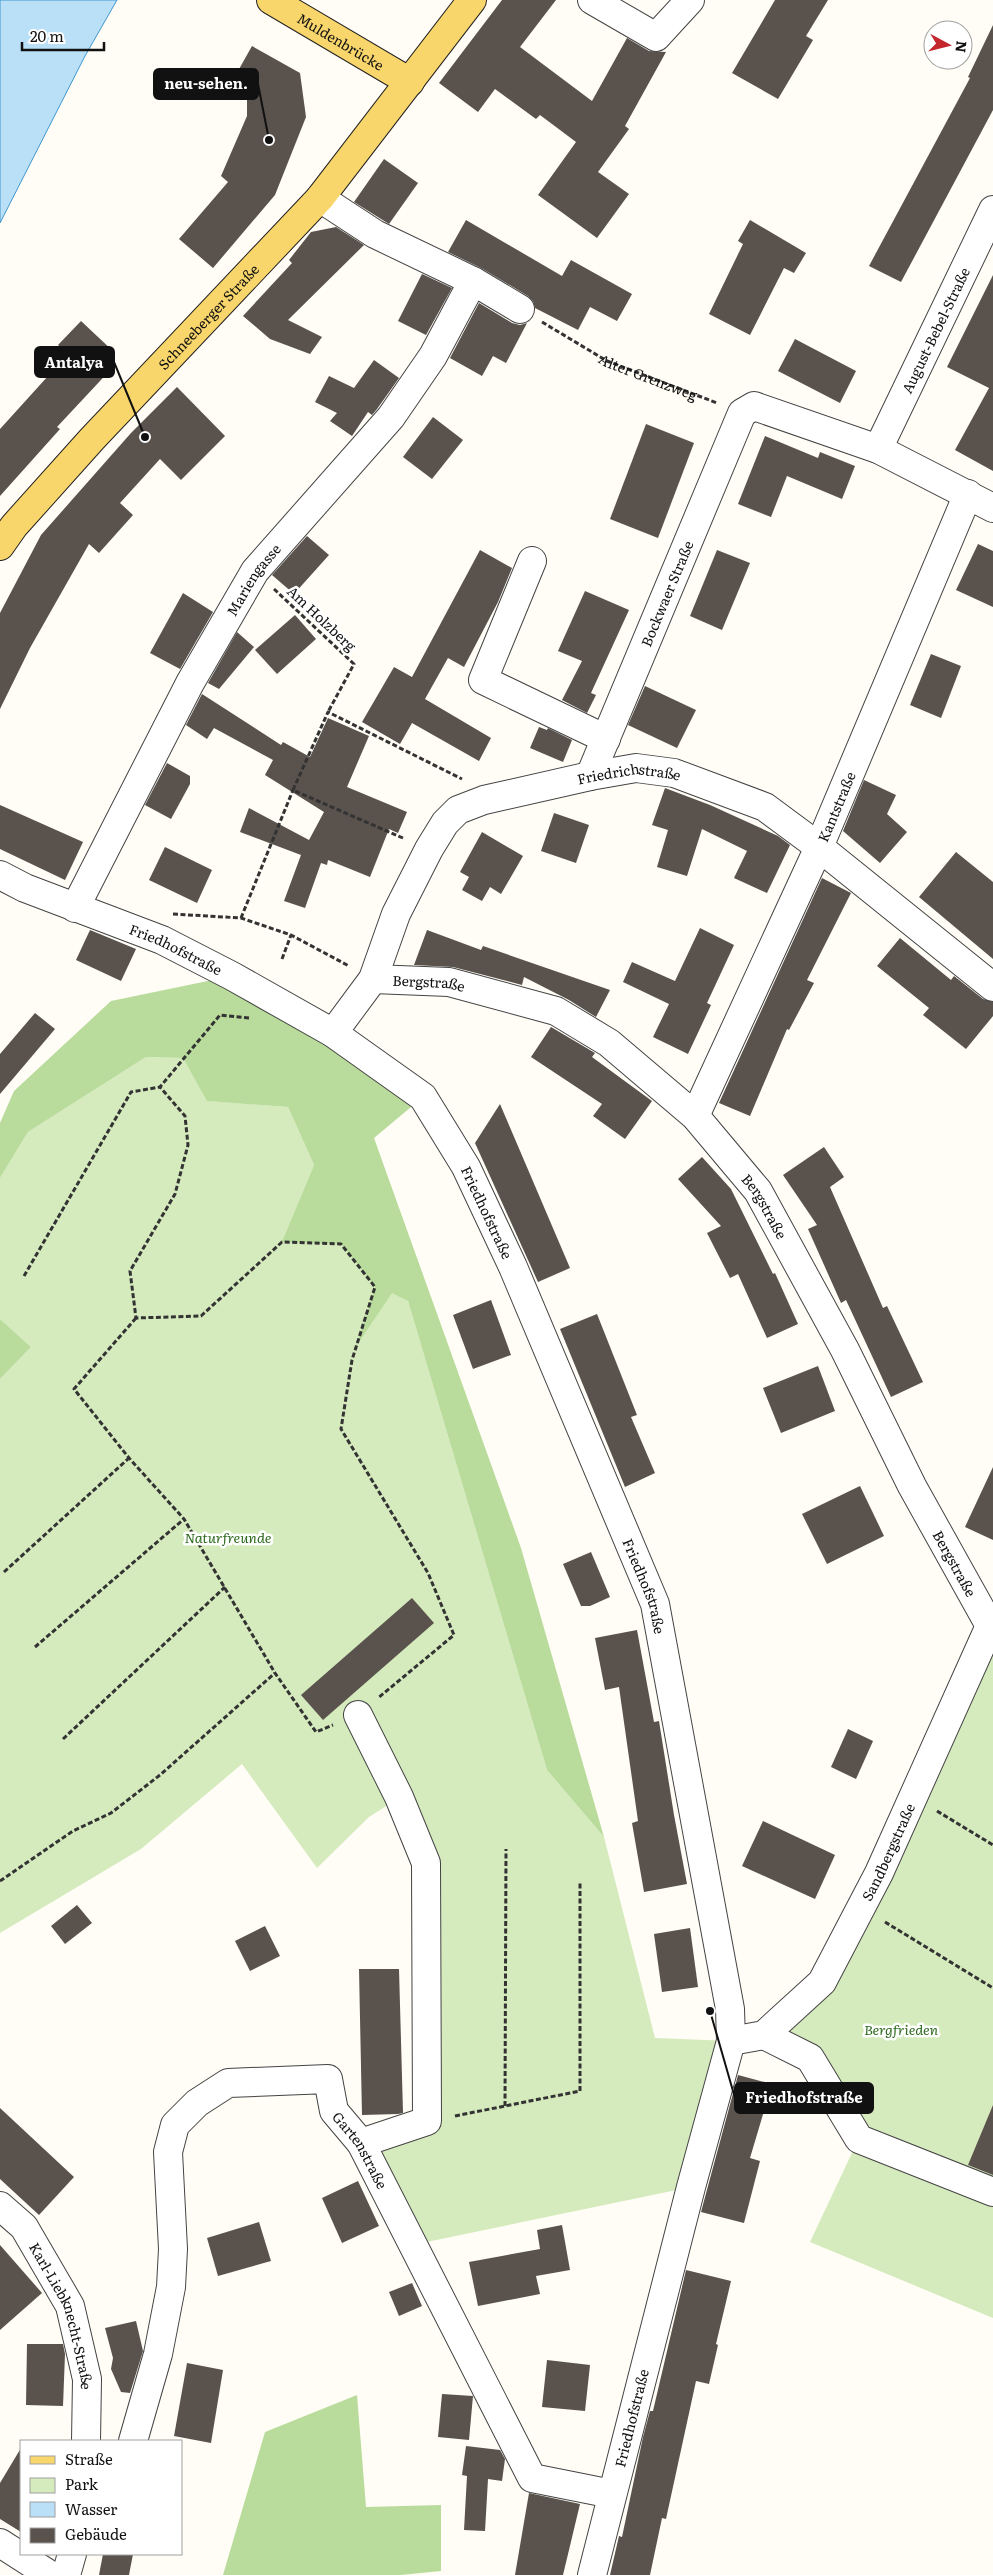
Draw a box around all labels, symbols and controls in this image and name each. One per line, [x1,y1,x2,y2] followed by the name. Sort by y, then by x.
[294,8,388,75] street label: Muldenbrücke
[22,20,105,52] scale bar
[923,20,973,70] north arrow
[30,24,64,47] text: 20 m
[951,40,973,54] text: N
[154,69,258,99] callout: neu-sehen.
[164,71,248,94] text: neu-sehen.
[153,259,263,374] street label: Schneeberger Straße
[896,264,974,396] street label: August-Bebel-Straße
[35,347,114,377] callout: Antalya
[595,348,701,405] street label: Alter Grenzweg
[45,350,104,373] text: Antalya
[635,537,698,649] street label: Bockwaer Straße
[221,539,285,619] street label: Mariengasse
[283,581,361,655] street label: Am Holzberg
[575,758,684,789] street label: Friedrichstraße
[812,768,860,845] street label: Kantstraße
[127,919,226,979] street label: Friedhofstraße
[392,970,468,996] street label: Bergstraße
[457,1162,518,1262] street label: Friedhofstraße
[737,1169,792,1242] street label: Bergstraße
[185,1527,272,1547] park label: Naturfreunde
[929,1527,982,1600] street label: Bergstraße
[618,1535,670,1635] street label: Friedhofstraße
[856,1800,919,1904] street label: Sandbergstraße
[864,2019,939,2039] park label: Bergfrieden
[735,2083,873,2113] callout: Friedhofstraße
[745,2085,863,2108] text: Friedhofstraße
[328,2107,393,2192] street label: Gartenstraße
[25,2238,98,2390] street label: Karl-Liebknecht-Straße
[609,2367,653,2469] street label: Friedhofstraße
[20,2440,182,2555] legend
[65,2447,113,2470] text: Straße
[65,2472,99,2495] text: Park
[65,2497,117,2520] text: Wasser
[65,2522,127,2545] text: Gebäude

